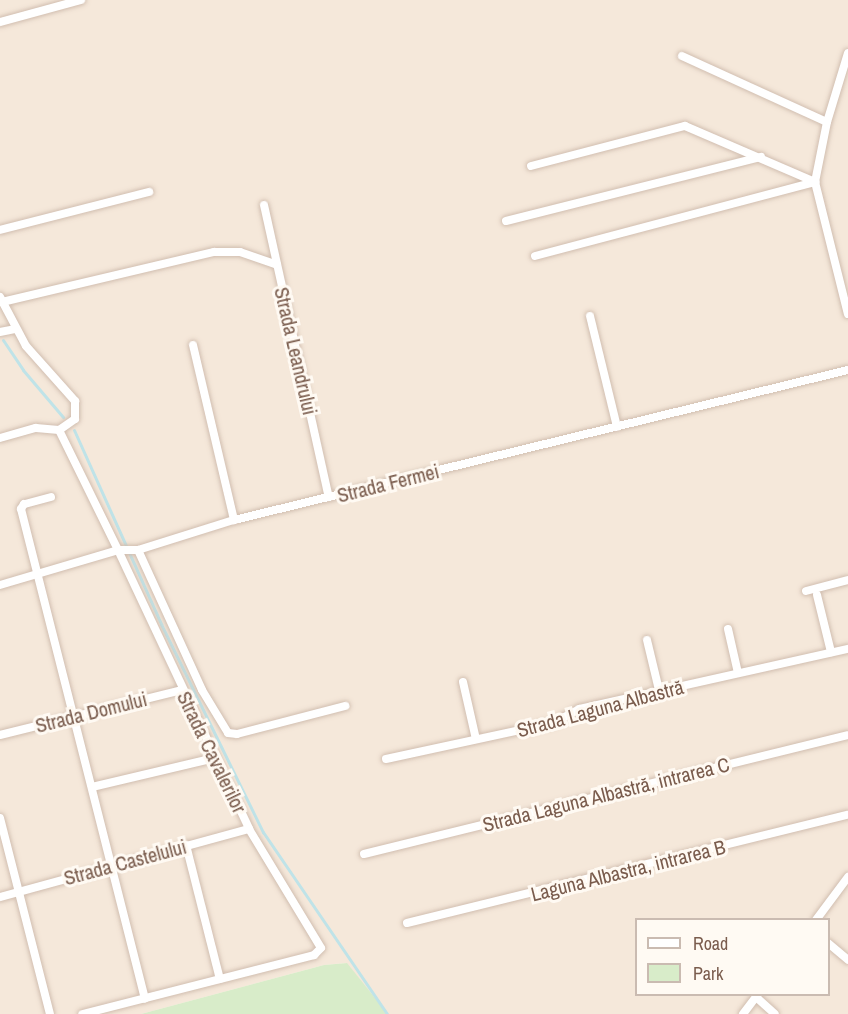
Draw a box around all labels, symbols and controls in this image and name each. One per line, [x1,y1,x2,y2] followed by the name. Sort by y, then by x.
[270,285,322,417] street label: Strada Leandrului
[335,459,441,507] street label: Strada Fermei
[514,674,686,742] street label: Strada Laguna Albastră
[33,687,149,737] street label: Strada Domului
[172,687,252,817] street label: Strada Cavalerilor
[480,752,732,836] street label: Strada Laguna Albastră, intrarea C
[61,834,189,890] street label: Strada Castelului
[528,834,728,906] street label: Laguna Albastra, intrarea B
[635,918,830,996] legend
[693,931,728,956] text: Road
[693,961,723,986] text: Park

